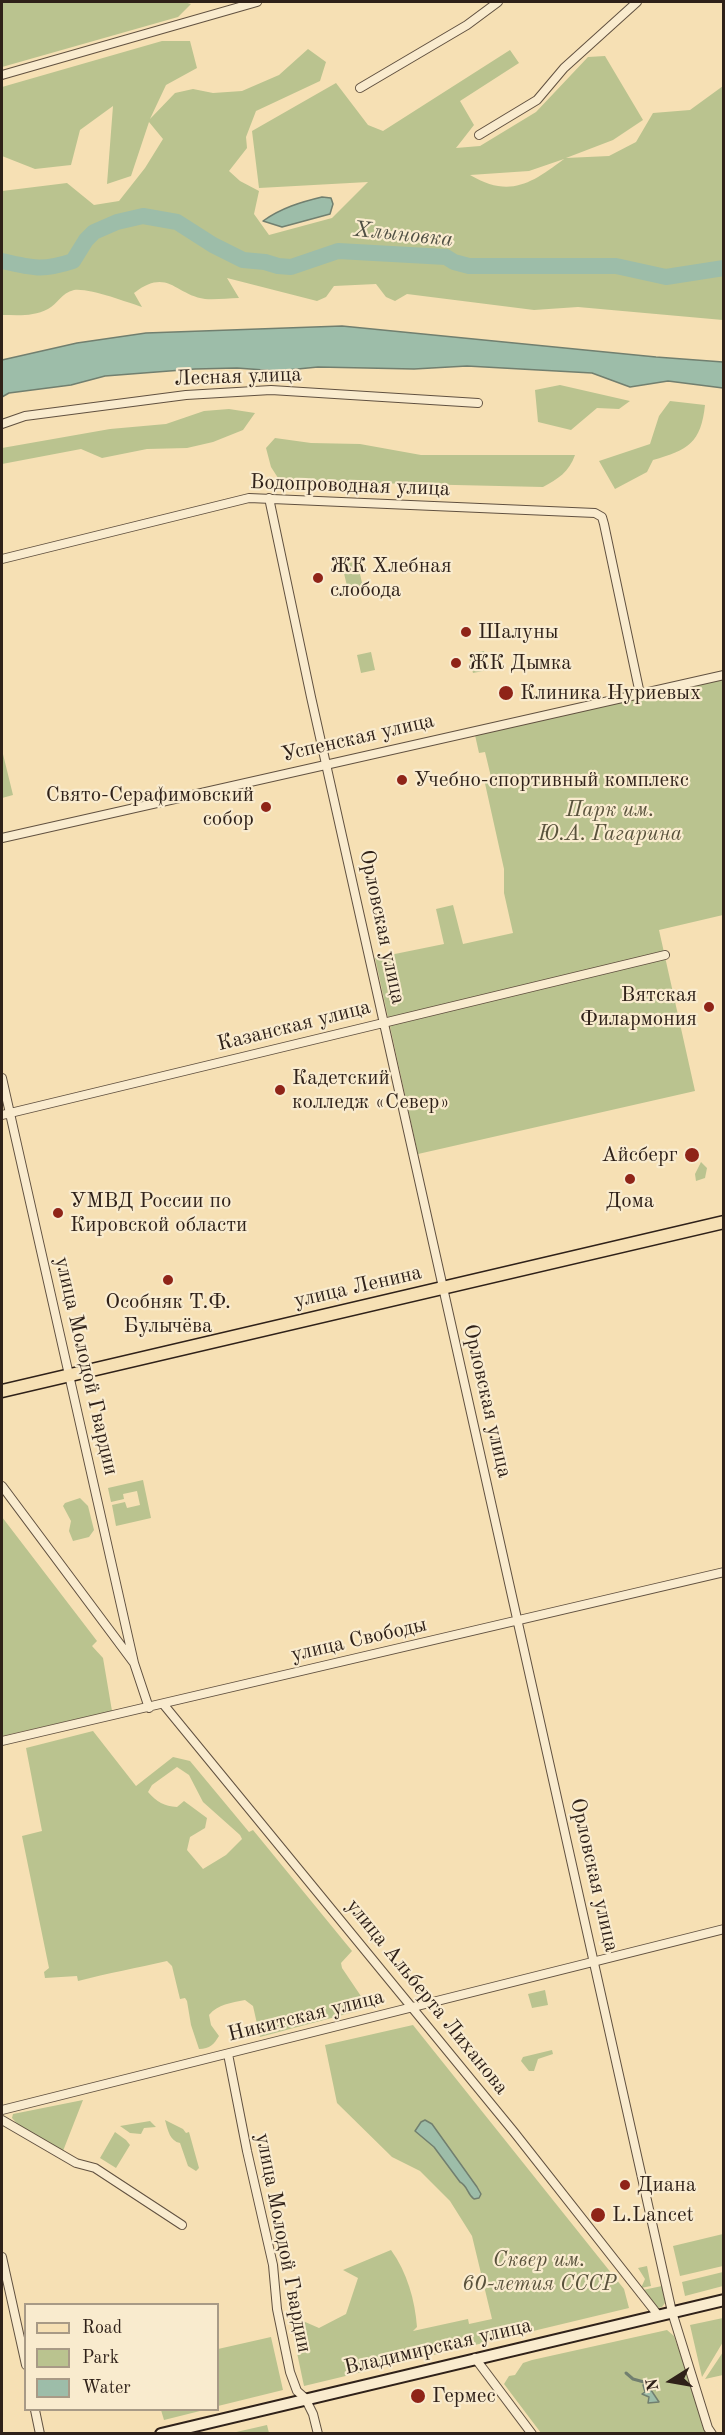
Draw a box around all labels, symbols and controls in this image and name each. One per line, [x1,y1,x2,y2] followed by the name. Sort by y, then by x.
[351,217,455,253] water label: Хлыновка
[174,362,302,392] street label: Лесная улица
[249,470,451,502] street label: Водопроводная улица
[330,553,452,603] place label: ЖК Хлебная слобода
[311,571,325,585] marker: ЖК Хлебная слобода
[478,619,559,645] place label: Шалуны
[459,625,473,639] marker: Шалуны
[468,650,572,676] place label: ЖК Дымка
[449,656,463,670] marker: ЖК Дымка
[520,680,701,706] place label: Клиника Нуриевых
[497,684,515,702] marker: Клиника Нуриевых
[279,708,437,768] street label: Успенская улица
[414,767,689,793] place label: Учебно-спортивный комплекс
[395,773,409,787] marker: Учебно-спортивный комплекс
[46,782,254,832] place label: Свято-Серафимовский собор
[538,797,682,847] park label: Парк им. Ю.А. Гагарина
[259,800,273,814] marker: Свято-Серафимовский собор
[353,847,411,1007] street label: Орловская улица
[580,982,697,1032] place label: Вятская Филармония
[215,995,373,1057] street label: Казанская улица
[702,1000,716,1014] marker: Вятская Филармония
[292,1065,450,1115] place label: Кадетский колледж «Север»
[273,1083,287,1097] marker: Кадетский колледж «Север»
[601,1142,678,1168] place label: Айсберг
[683,1146,701,1164] marker: Айсберг
[623,1172,637,1186] marker: Дома
[70,1188,247,1238] place label: УМВД России по Кировской области
[606,1188,654,1214] place label: Дома
[51,1206,65,1220] marker: УМВД России по Кировской области
[49,1254,123,1478] street label: улица Молодой Гвардии
[292,1260,424,1314] street label: улица Ленина
[161,1273,175,1287] marker: Особняк Т.Ф. Булычёва
[105,1289,231,1339] place label: Особняк Т.Ф. Булычёва
[457,1322,517,1480] street label: Орловская улица
[289,1612,429,1668] street label: улица Свободы
[564,1796,624,1954] street label: Орловская улица
[340,1894,514,2100] street label: улица Альберта Лиханова
[225,1984,387,2048] street label: Никитская улица
[249,2131,317,2355] street label: улица Молодой Гвардии
[637,2172,696,2198] place label: Диана
[618,2178,632,2192] marker: Диана
[612,2202,694,2228] place label: L.Lancet
[589,2206,607,2224] marker: L.Lancet
[462,2247,616,2297] park label: Сквер им. 60-летия СССР
[24,2303,219,2411] legend
[342,2313,534,2381] street label: Владимирская улица
[82,2319,122,2337] text: Road
[82,2349,119,2367] text: Park
[641,2351,701,2411] north arrow
[644,2377,662,2392] text: N
[82,2379,131,2397] text: Water
[432,2383,496,2409] place label: Гермес
[409,2387,427,2405] marker: Гермес

